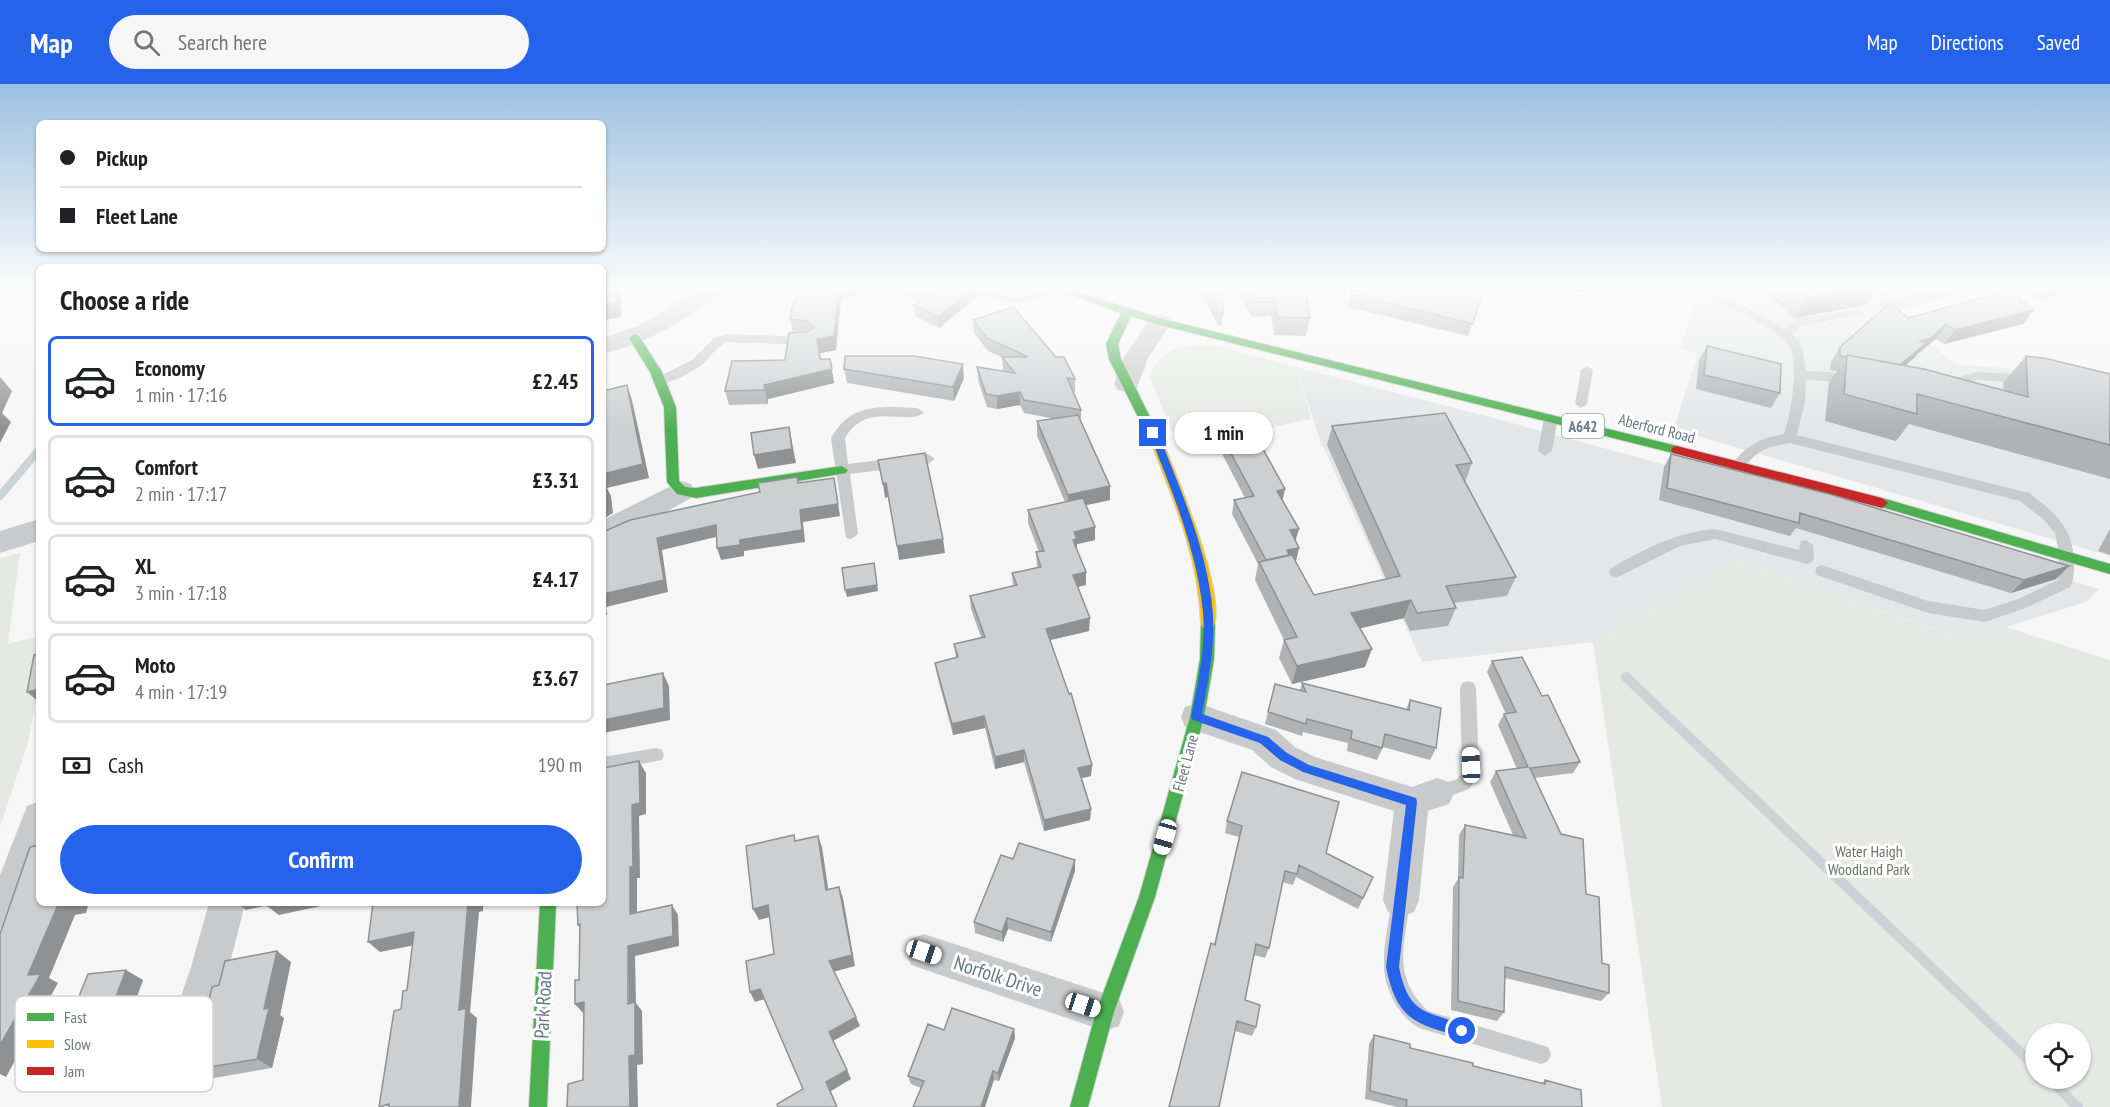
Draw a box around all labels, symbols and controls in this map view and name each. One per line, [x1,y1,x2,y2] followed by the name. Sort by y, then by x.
[109,15,529,69] search box
[30,24,73,61] text: Map
[130,26,163,59] icon: search
[178,28,267,56] text: Search here
[1867,29,1898,56] text: Map
[1931,29,2004,56] text: Directions
[2037,29,2080,56] text: Saved
[96,144,148,172] text: Pickup
[96,202,178,230] text: Fleet Lane
[60,283,189,317] text: Choose a ride
[63,354,117,408] icon: car
[135,354,205,382] text: Economy
[532,367,579,395] text: £2.45
[135,382,227,408] text: 1 min · 17:16
[1617,409,1698,447] street label: Aberford Road
[1174,412,1273,454] callout: 1 min
[1562,414,1604,438] road number: A642
[1139,419,1166,446] route end
[1203,420,1244,446] text: 1 min
[63,453,117,507] icon: car
[135,453,198,481] text: Comfort
[532,466,579,494] text: £3.31
[135,481,227,507] text: 2 min · 17:17
[63,552,117,606] icon: car
[135,552,156,580] text: XL
[532,565,579,593] text: £4.17
[135,580,227,606] text: 3 min · 17:18
[63,651,117,705] icon: car
[135,651,176,679] text: Moto
[532,664,579,692] text: £3.67
[135,679,227,705] text: 4 min · 17:19
[1168,733,1202,793] street label: Fleet Lane
[1461,747,1481,783] car
[60,749,93,782] icon: cash
[108,751,144,779] text: Cash
[538,752,582,778] text: 190 m
[1151,817,1179,857] car
[60,825,582,894] button: Confirm
[1828,841,1911,879] park label: Water Haigh Woodland Park
[904,938,944,966] car
[951,950,1045,1002] street label: Norfolk Drive
[528,971,558,1039] street label: Park Road
[1063,991,1103,1019] car
[15,996,213,1092] legend
[64,1007,87,1027] text: Fast
[1448,1017,1475,1044] route start
[2025,1023,2091,1089] map controls
[2025,1023,2091,1089] button: locate
[64,1034,91,1054] text: Slow
[63,1061,85,1081] text: Jam

